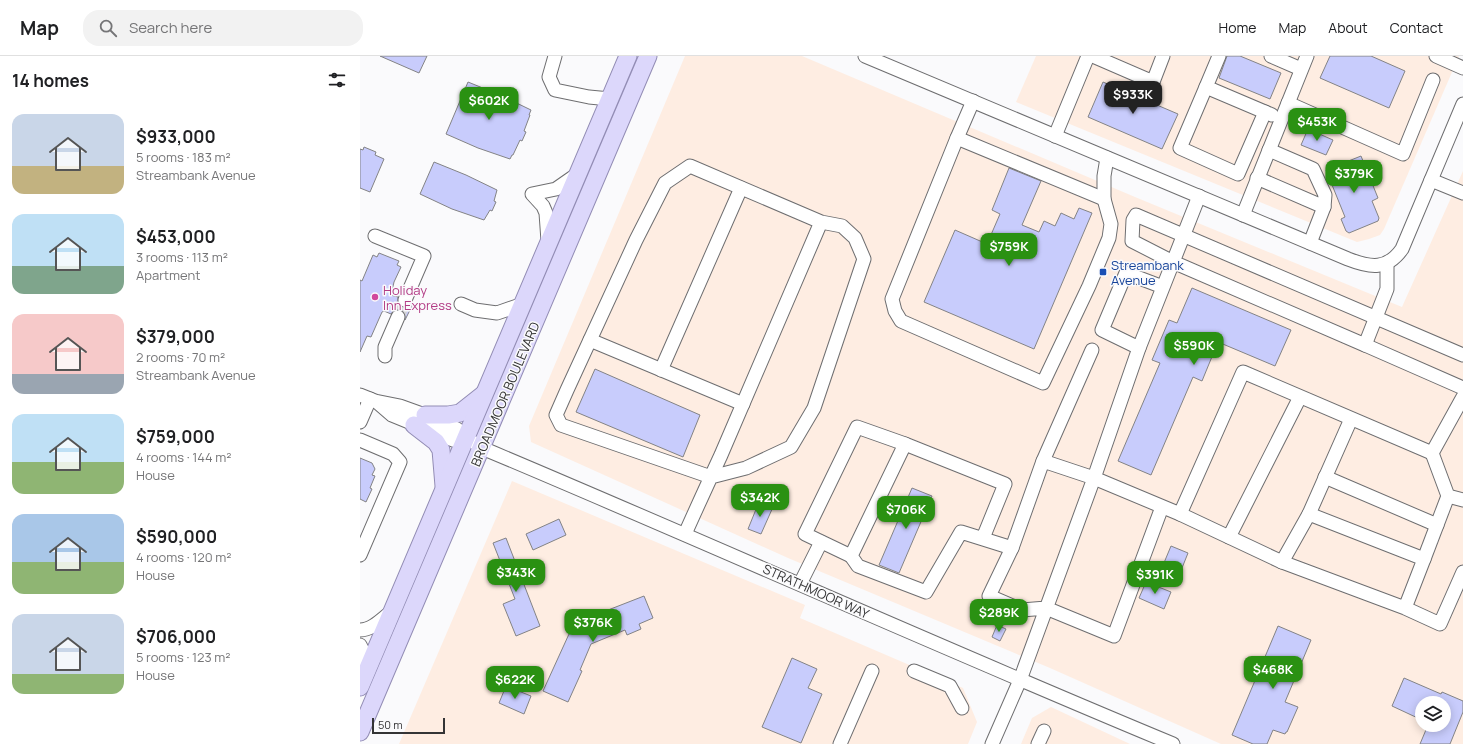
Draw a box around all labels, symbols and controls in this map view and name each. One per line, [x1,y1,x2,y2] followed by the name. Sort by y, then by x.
[83,10,363,46] search box
[20,15,59,41] text: Map
[97,17,119,39] icon: search
[129,17,212,38] text: Search here
[1219,18,1256,37] text: Home
[1278,18,1306,37] text: Map
[1328,18,1368,37] text: About
[1390,18,1443,37] text: Contact
[12,69,89,92] text: 14 homes
[326,69,348,91] icon: filters
[1105,81,1161,115] pin: $933K
[1113,85,1153,103] text: $933K
[461,87,517,121] pin: $602K
[469,91,509,109] text: $602K
[1289,108,1345,142] pin: $453K
[1297,112,1337,130] text: $453K
[136,125,216,148] text: $933,000
[44,130,92,178] icon: home
[136,148,231,166] text: 5 rooms · 183 m²
[1326,160,1382,194] pin: $379K
[1334,164,1374,182] text: $379K
[136,166,256,184] text: Streambank Avenue
[136,225,216,248] text: $453,000
[44,230,92,278] icon: home
[981,233,1037,267] pin: $759K
[989,237,1029,255] text: $759K
[136,248,228,266] text: 3 rooms · 113 m²
[1111,256,1184,289] place label: Streambank Avenue
[136,266,200,284] text: Apartment
[1098,267,1108,277] marker: Streambank Avenue
[383,281,452,314] place label: Holiday Inn Express
[370,292,380,302] marker: Holiday Inn Express
[466,319,544,469] street label: BROADMOOR BOULEVARD
[136,325,215,348] text: $379,000
[44,330,92,378] icon: home
[1166,332,1222,366] pin: $590K
[1174,336,1214,354] text: $590K
[136,348,225,366] text: 2 rooms · 70 m²
[136,366,256,384] text: Streambank Avenue
[136,425,215,448] text: $759,000
[44,430,92,478] icon: home
[136,448,232,466] text: 4 rooms · 144 m²
[136,466,175,484] text: House
[732,484,788,518] pin: $342K
[740,488,780,506] text: $342K
[878,496,934,530] pin: $706K
[886,500,926,518] text: $706K
[136,525,217,548] text: $590,000
[44,530,92,578] icon: home
[136,548,231,566] text: 4 rooms · 120 m²
[488,559,544,593] pin: $343K
[760,559,873,623] street label: STRATHMOOR WAY
[1127,561,1183,595] pin: $391K
[496,563,536,581] text: $343K
[1136,565,1174,583] text: $391K
[136,566,175,584] text: House
[971,599,1027,633] pin: $289K
[979,603,1019,621] text: $289K
[565,609,621,643] pin: $376K
[573,613,613,631] text: $376K
[136,625,216,648] text: $706,000
[44,630,92,678] icon: home
[136,648,231,666] text: 5 rooms · 123 m²
[1245,656,1301,690] pin: $468K
[1253,660,1293,678] text: $468K
[136,666,175,684] text: House
[487,666,543,700] pin: $622K
[495,670,535,688] text: $622K
[1415,696,1451,732] map controls
[1415,696,1451,732] button: layers
[372,716,445,735] scale bar
[378,717,403,732] text: 50 m

